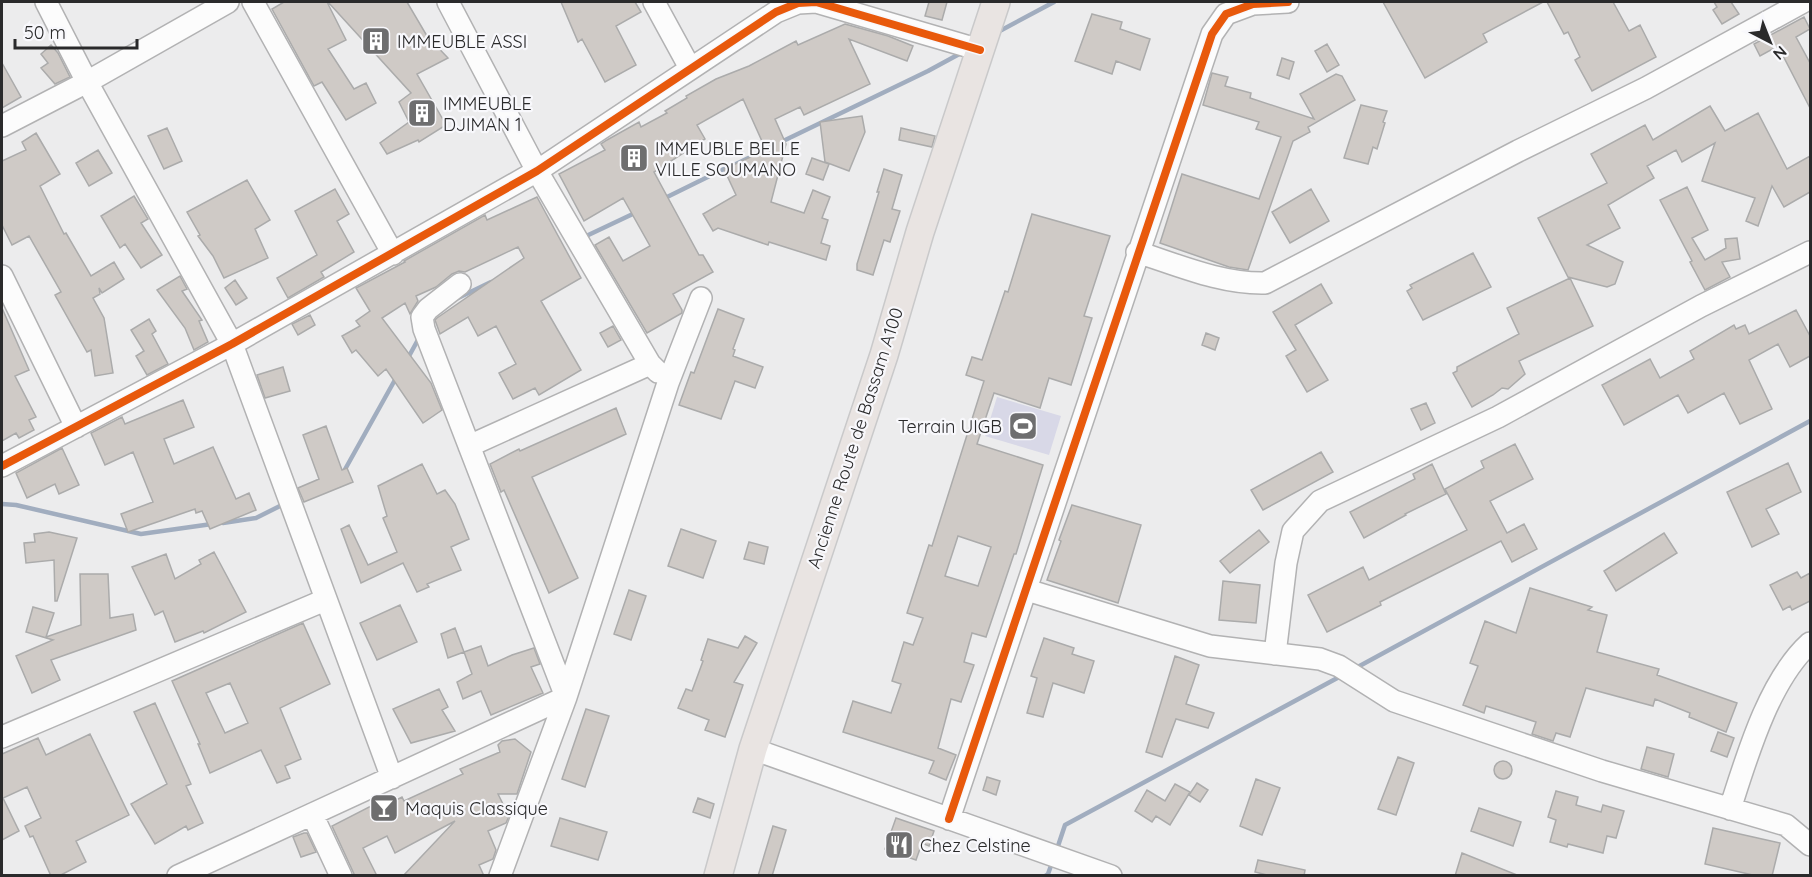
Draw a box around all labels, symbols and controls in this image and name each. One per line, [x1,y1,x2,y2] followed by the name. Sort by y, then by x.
[15,12,136,50] scale bar
[1740,12,1800,72] north arrow
[24,21,66,44] text: 50 m
[360,25,392,57] building icon: IMMEUBLE ASSI
[397,30,527,53] place label: IMMEUBLE ASSI
[1769,42,1791,65] text: N
[443,92,532,136] place label: IMMEUBLE DJIMAN 1
[406,97,438,129] building icon: IMMEUBLE DJIMAN 1
[655,137,800,181] place label: IMMEUBLE BELLE VILLE SOUMANO
[618,142,650,174] building icon: IMMEUBLE BELLE VILLE SOUMANO
[802,305,908,571] street label: Ancienne Route de Bassam A100
[1007,410,1039,442] sports icon: Terrain UIGB
[898,415,1002,438] place label: Terrain UIGB
[368,792,400,824] bar icon: Maquis Classique
[405,797,548,820] place label: Maquis Classique
[883,829,915,861] restaurant icon: Chez Celstine
[920,834,1031,857] place label: Chez Celstine

